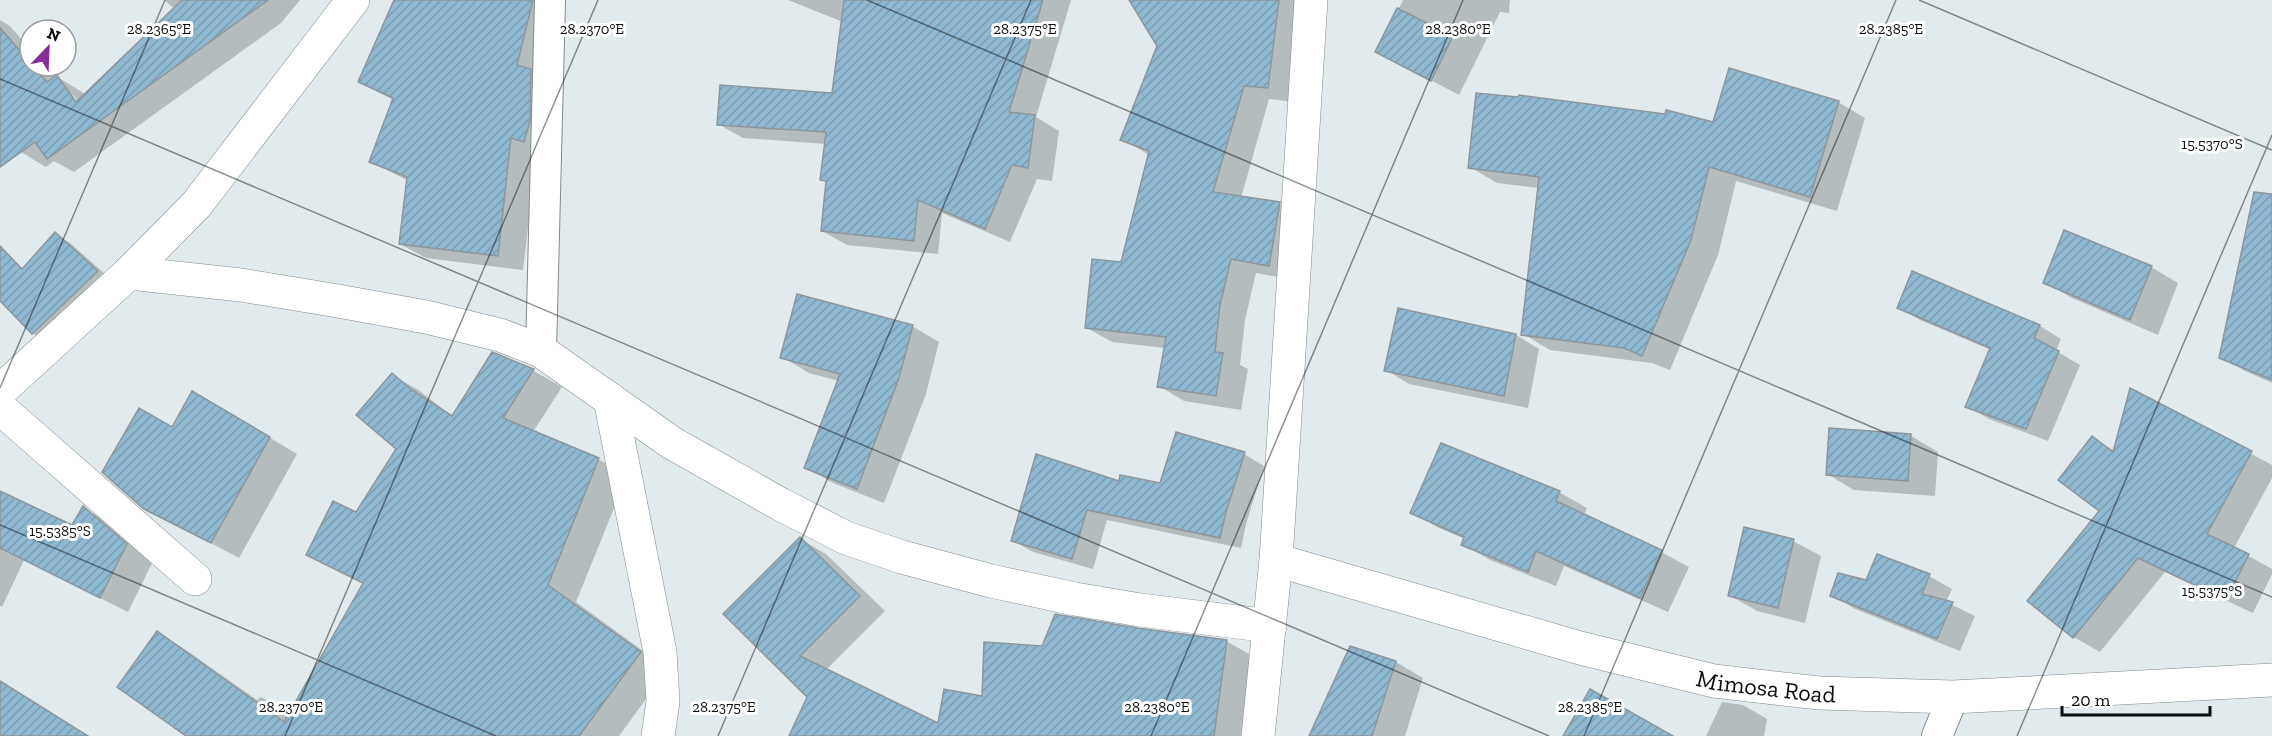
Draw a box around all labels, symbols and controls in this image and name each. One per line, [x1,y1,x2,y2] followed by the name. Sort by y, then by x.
[18,18,78,78] north arrow
[127,20,191,38] text: 28.2365°E
[560,20,624,38] text: 28.2370°E
[993,20,1057,38] text: 28.2375°E
[1425,20,1491,38] text: 28.2380°E
[1859,20,1923,38] text: 28.2385°E
[44,24,63,46] text: N
[2181,135,2243,153] text: 15.5370°S
[29,522,91,540] text: 15.5385°S
[2182,582,2242,600] text: 15.5375°S
[1693,663,1836,708] street label: Mimosa Road
[2062,679,2210,717] scale bar
[2071,689,2111,711] text: 20 m
[259,698,323,716] text: 28.2370°E
[692,698,756,716] text: 28.2375°E
[1124,698,1190,716] text: 28.2380°E
[1558,698,1622,716] text: 28.2385°E

